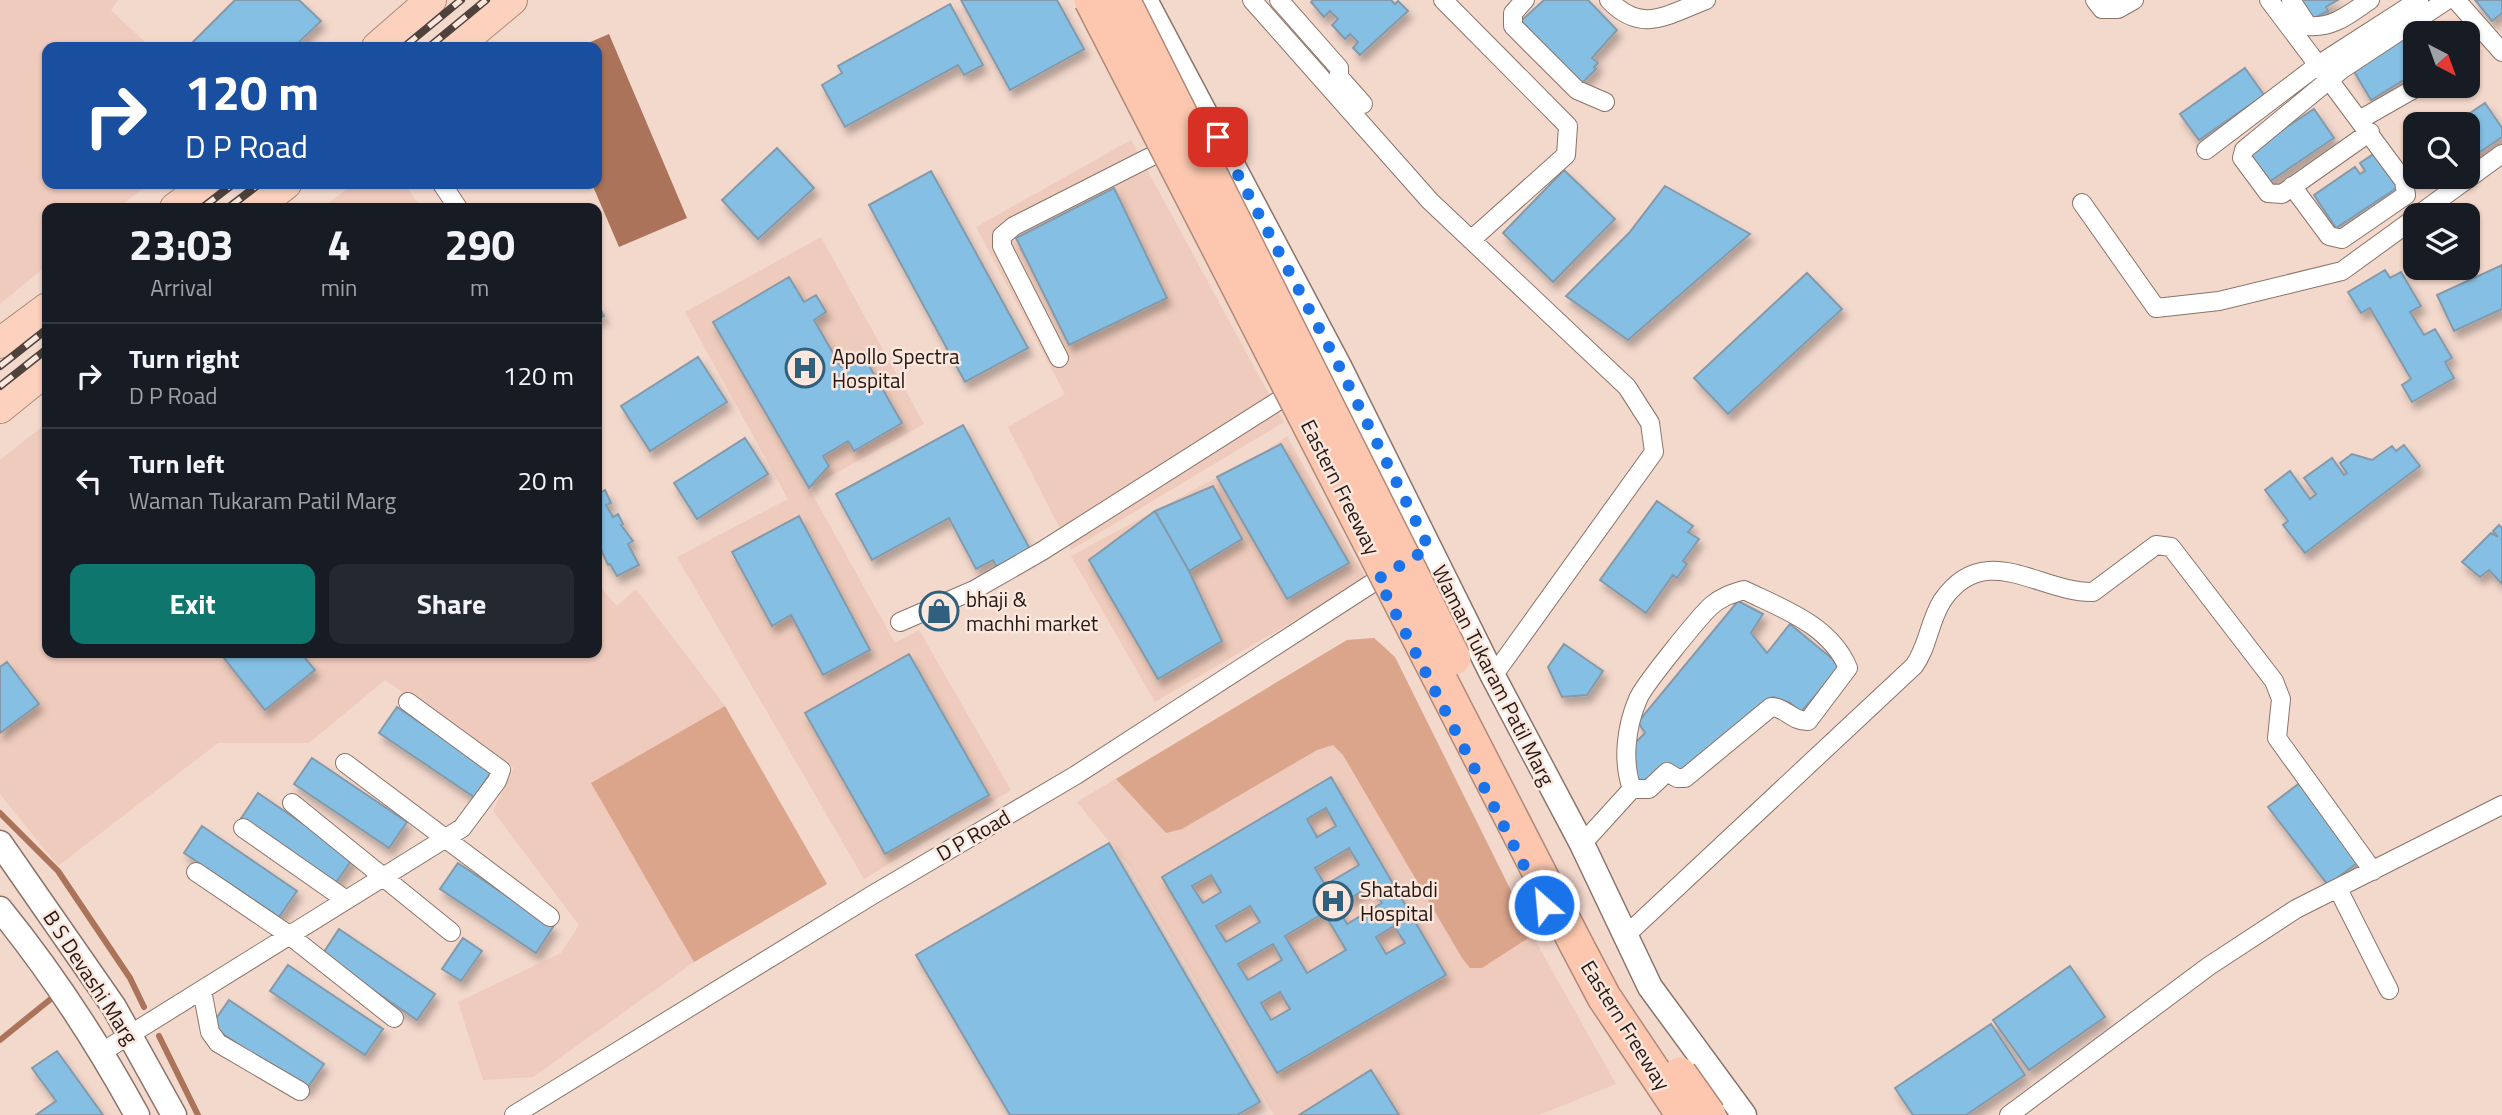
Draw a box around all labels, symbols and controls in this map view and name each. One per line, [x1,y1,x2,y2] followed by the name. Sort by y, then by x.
[2403,21,2480,98] north arrow
[2403,21,2480,280] map controls
[185,54,319,129] text: 120 m
[70,70,161,161] icon: right
[1188,107,1248,167] pin
[2403,112,2480,189] button: search
[1199,118,1237,156] icon: arrive
[185,122,308,170] text: D P Road
[2403,203,2480,280] button: layers
[129,212,234,276] text: 23:03
[327,212,351,276] text: 4
[444,212,515,276] text: 290
[150,270,213,305] text: Arrival
[321,270,357,305] text: min
[470,270,489,305] text: m
[129,339,240,378] text: Turn right
[832,340,960,396] place label: Apollo Spectra Hospital
[784,347,826,389] hospital icon: Apollo Spectra Hospital
[503,356,574,395] text: 120 m
[70,357,108,395] icon: right
[129,378,217,413] text: D P Road
[1293,414,1389,560] street label: Eastern Freeway
[129,444,224,483] text: Turn left
[517,461,574,500] text: 20 m
[70,462,108,500] icon: left
[129,483,396,518] text: Waman Tukaram Patil Marg
[1424,559,1564,791] street label: Waman Tukaram Patil Marg
[70,564,315,644] button: Exit
[329,564,574,644] button: Share
[966,583,1099,639] place label: bhaji & machhi market
[918,590,960,632] shop icon: bhaji & machhi market
[930,801,1016,869] street label: D P Road
[1507,868,1581,942] position arrow
[1360,873,1438,929] place label: Shatabdi Hospital
[1312,880,1354,922] hospital icon: Shatabdi Hospital
[36,904,147,1051] street label: B S Devashi Marg
[1573,954,1679,1096] street label: Eastern Freeway

